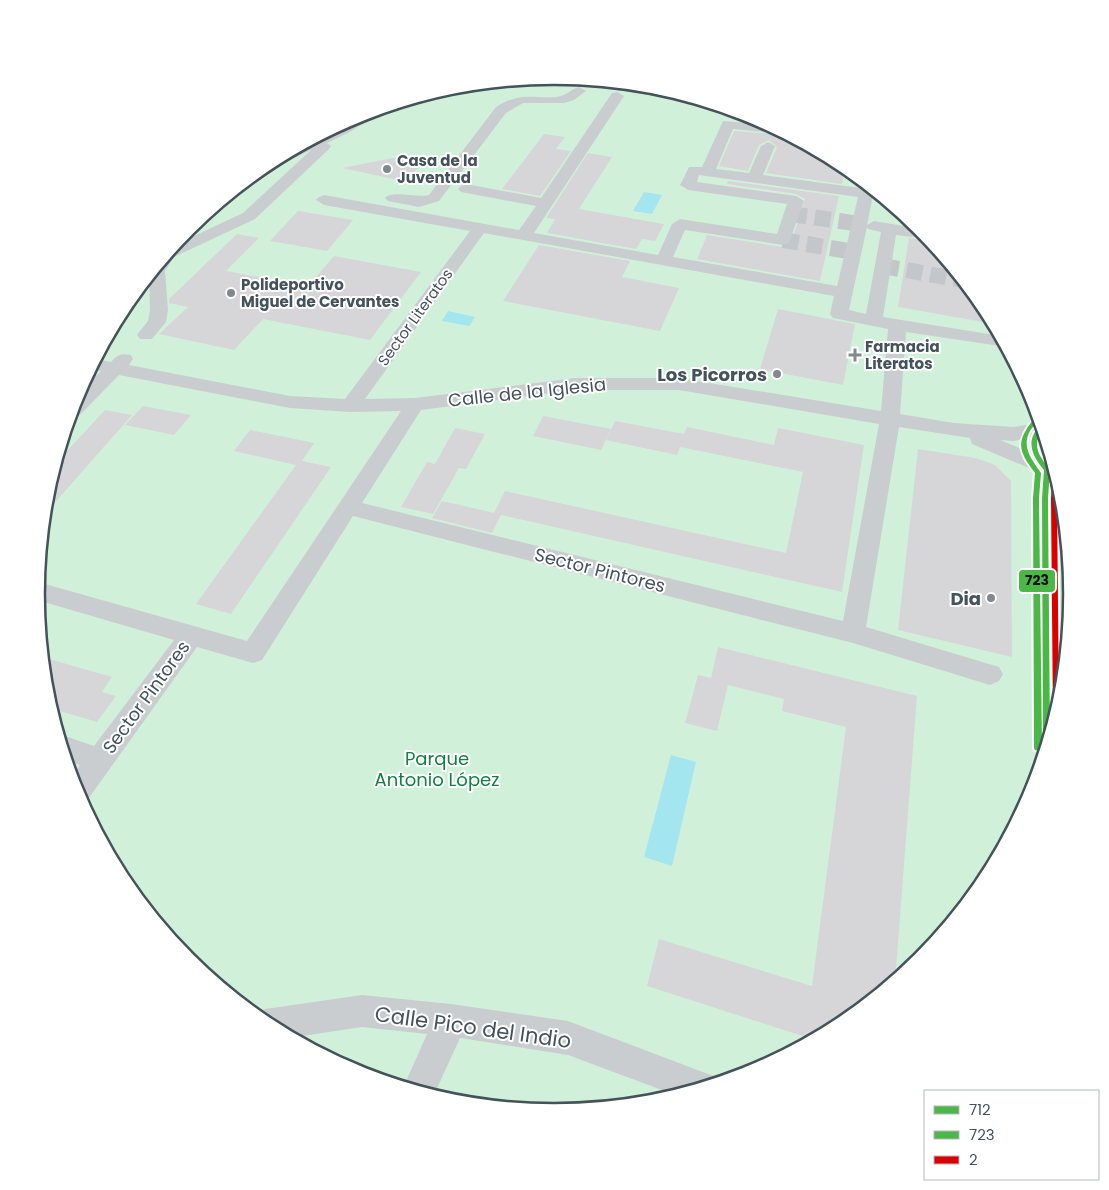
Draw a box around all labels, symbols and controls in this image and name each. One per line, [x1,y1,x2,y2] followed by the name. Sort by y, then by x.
[397,150,478,188] place label: Casa de la Juventud
[381,163,393,175] marker: Casa de la Juventud
[373,264,458,370] street label: Sector Literatos
[241,274,399,312] place label: Polideportivo Miguel de Cervantes
[225,287,237,299] marker: Polideportivo Miguel de Cervantes
[865,336,940,374] place label: Farmacia Literatos
[849,349,861,361] marker: Farmacia Literatos
[657,362,767,387] place label: Los Picorros
[771,368,783,380] marker: Los Picorros
[447,371,607,413] street label: Calle de la Iglesia
[532,542,668,598] street label: Sector Pintores
[1018,569,1056,593] line badge: 723
[1025,570,1049,590] text: 723
[950,586,981,611] place label: Dia
[985,592,997,604] marker: Dia
[97,635,195,759] street label: Sector Pintores
[375,746,499,792] park label: Parque Antonio López
[373,999,573,1055] street label: Calle Pico del Indio
[924,1090,1099,1180] legend
[969,1099,991,1120] text: 712
[969,1124,995,1145] text: 723
[969,1149,978,1170] text: 2

